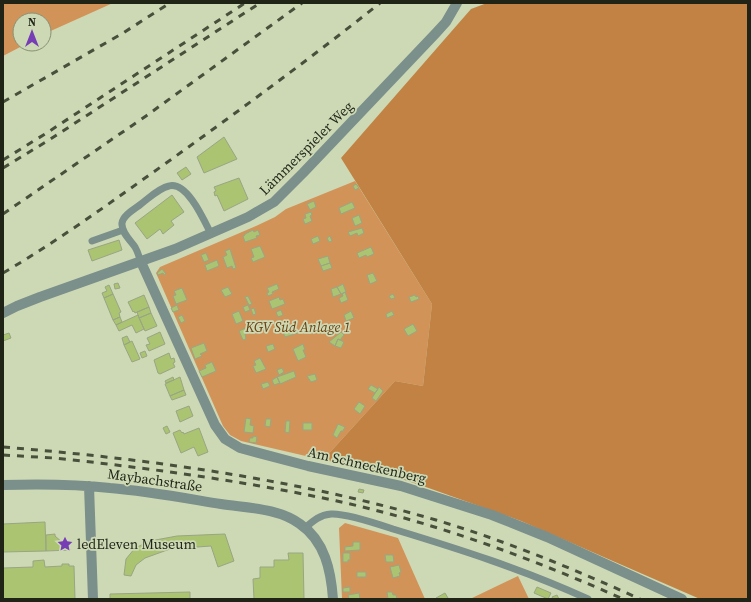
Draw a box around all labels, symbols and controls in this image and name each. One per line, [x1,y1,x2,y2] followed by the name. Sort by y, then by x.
[12,12,52,52] north arrow
[28,15,36,30] text: N
[254,96,358,200] street label: Lämmerspieler Weg
[244,317,351,337] park label: KGV Süd Anlage 1
[306,442,428,488] street label: Am Schneckenberg
[106,463,204,497] street label: Maybachstraße
[77,534,196,554] place label: ledEleven Museum
[56,535,74,553] place icon: ledEleven Museum

